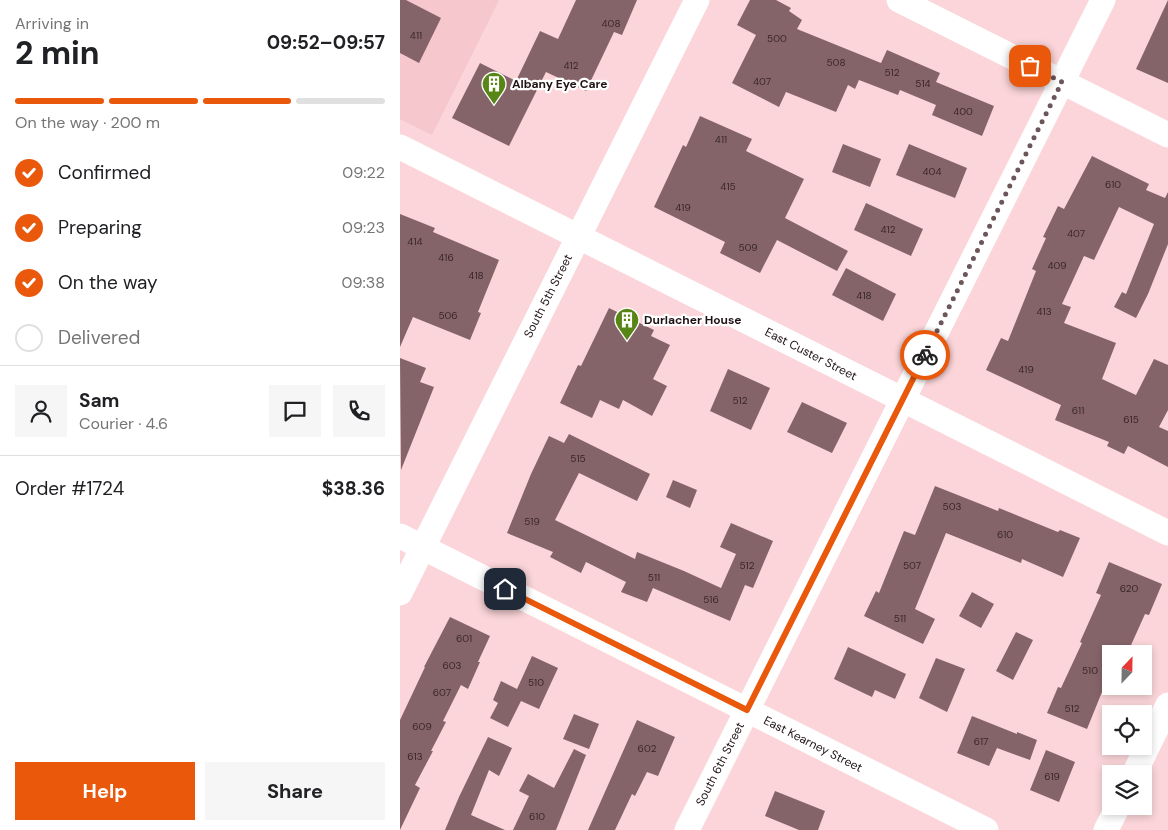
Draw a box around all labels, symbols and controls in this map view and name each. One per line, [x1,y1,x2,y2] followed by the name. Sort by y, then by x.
[15,13,89,34] text: Arriving in
[602,17,621,30] house number: 408
[410,29,422,42] house number: 411
[267,30,385,55] text: 09:52–09:57
[15,32,100,74] text: 2 min
[767,32,787,45] house number: 500
[1009,45,1051,87] pin
[1016,52,1044,80] icon: bag
[826,56,846,69] house number: 508
[564,59,579,72] house number: 412
[885,66,900,79] house number: 512
[481,71,507,105] building icon: Albany Eye Care
[753,75,771,88] house number: 407
[512,76,608,92] place label: Albany Eye Care
[915,77,931,90] house number: 514
[953,105,973,118] house number: 400
[15,112,160,133] text: On the way · 200 m
[715,133,727,146] house number: 411
[15,159,43,187] icon: check
[58,160,151,185] text: Confirmed
[342,162,385,183] text: 09:22
[923,165,941,178] house number: 404
[1105,178,1121,191] house number: 610
[720,180,736,193] house number: 415
[675,201,691,214] house number: 419
[15,214,43,242] icon: check
[58,215,142,240] text: Preparing
[342,217,385,238] text: 09:23
[881,223,896,236] house number: 412
[1067,227,1085,240] house number: 407
[407,235,423,248] house number: 414
[738,241,758,254] house number: 509
[438,251,454,264] house number: 416
[520,251,576,341] street label: South 5th Street
[1047,259,1067,272] house number: 409
[15,269,43,297] icon: check
[468,269,484,282] house number: 418
[58,270,158,295] text: On the way
[342,272,385,293] text: 09:38
[856,289,872,302] house number: 418
[1036,305,1052,318] house number: 413
[614,307,640,341] building icon: Durlacher House
[438,309,458,322] house number: 506
[644,312,742,328] place label: Durlacher House
[762,324,860,384] street label: East Custer Street
[58,325,140,350] text: Delivered
[900,330,950,380] courier
[911,341,939,369] icon: bike
[1018,363,1034,376] house number: 419
[15,385,67,437] button: person
[269,385,321,437] button: chat
[333,385,385,437] button: phone
[79,388,120,413] text: Sam
[733,394,748,407] house number: 512
[1072,404,1084,417] house number: 611
[79,413,168,434] text: Courier · 4.6
[1123,413,1139,426] house number: 615
[570,452,586,465] house number: 515
[15,476,124,501] text: Order #1724
[322,476,385,501] text: $38.36
[943,500,962,513] house number: 503
[524,515,540,528] house number: 519
[997,528,1013,541] house number: 610
[740,559,755,572] house number: 512
[903,559,921,572] house number: 507
[484,568,526,610] pin
[648,571,660,584] house number: 511
[491,575,519,603] icon: home
[1120,582,1138,595] house number: 620
[703,593,719,606] house number: 516
[894,612,906,625] house number: 511
[456,632,472,645] house number: 601
[1102,645,1152,695] north arrow
[1102,645,1152,815] map controls
[442,659,462,672] house number: 603
[1082,664,1098,677] house number: 510
[528,676,544,689] house number: 510
[433,686,451,699] house number: 607
[1065,702,1080,715] house number: 512
[1102,705,1152,755] button: locate
[761,712,865,776] street label: East Kearney Street
[692,719,748,809] street label: South 6th Street
[412,720,432,733] house number: 609
[974,735,988,748] house number: 617
[638,742,657,755] house number: 602
[407,750,423,763] house number: 613
[15,762,195,820] button: Help
[205,762,385,820] button: Share
[1102,765,1152,815] button: layers
[1044,770,1060,783] house number: 619
[529,810,545,823] house number: 610

